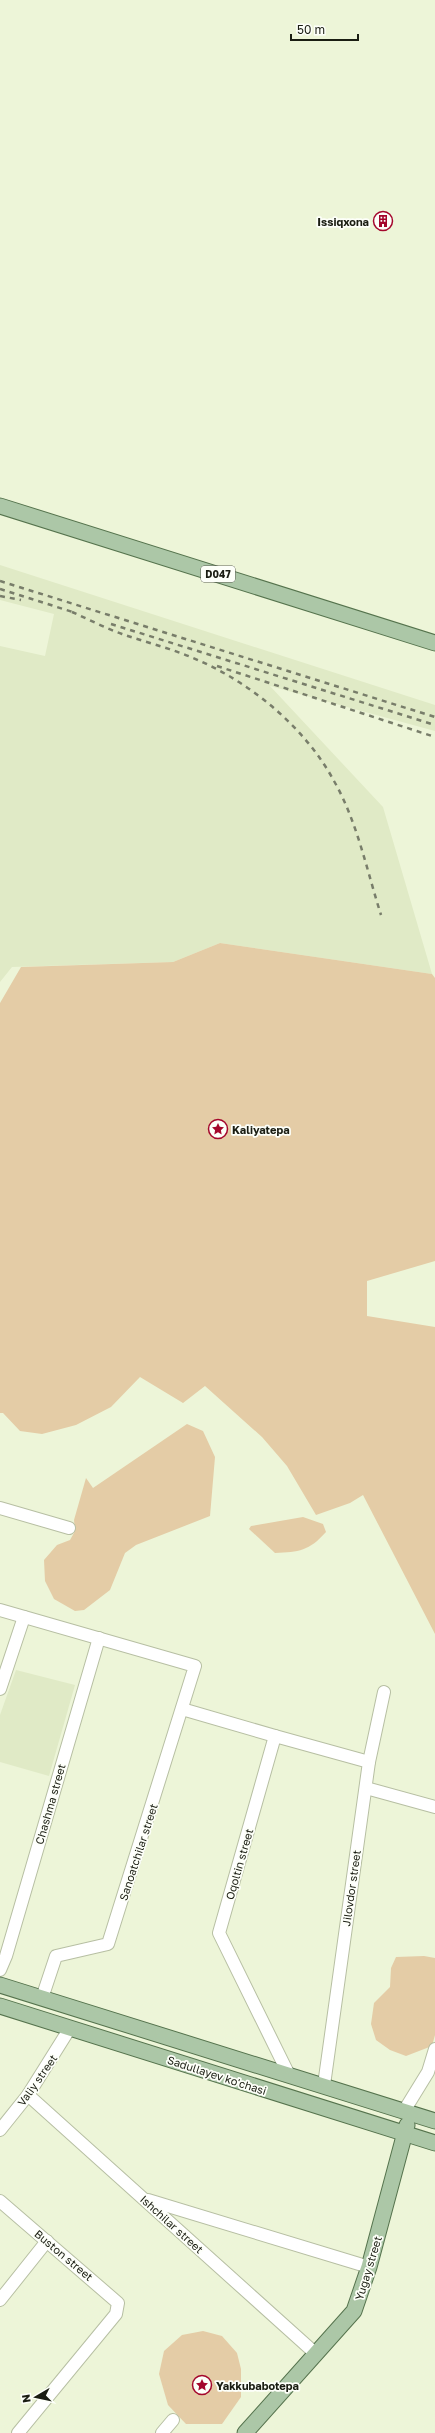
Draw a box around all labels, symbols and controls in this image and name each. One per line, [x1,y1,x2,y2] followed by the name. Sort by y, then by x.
[291,16,358,42] scale bar
[297,22,325,37] text: 50 m
[372,210,394,232] building icon: Issiqxona
[317,215,369,228] place label: Issiqxona
[201,566,235,582] road number: D047
[207,1118,229,1140] place icon: Kaliyatepa
[232,1123,290,1136] place label: Kaliyatepa
[32,1762,68,1846] street label: Chashma street
[116,1802,160,1902] street label: Sanoatchilar street
[223,1827,255,1901] street label: Oqoltin street
[339,1849,363,1927] street label: Jilovdor street
[15,2052,59,2108] street label: Valiy street
[166,2053,268,2097] street label: Sadullayev ko'chasi
[138,2192,206,2256] street label: Ishchilar street
[32,2227,96,2283] street label: Buston street
[352,2234,384,2302] street label: Yugay street
[191,2374,213,2396] place icon: Yakkubabotepa
[16,2377,56,2417] north arrow
[216,2379,299,2392] place label: Yakkubabotepa
[19,2393,33,2404] text: N

